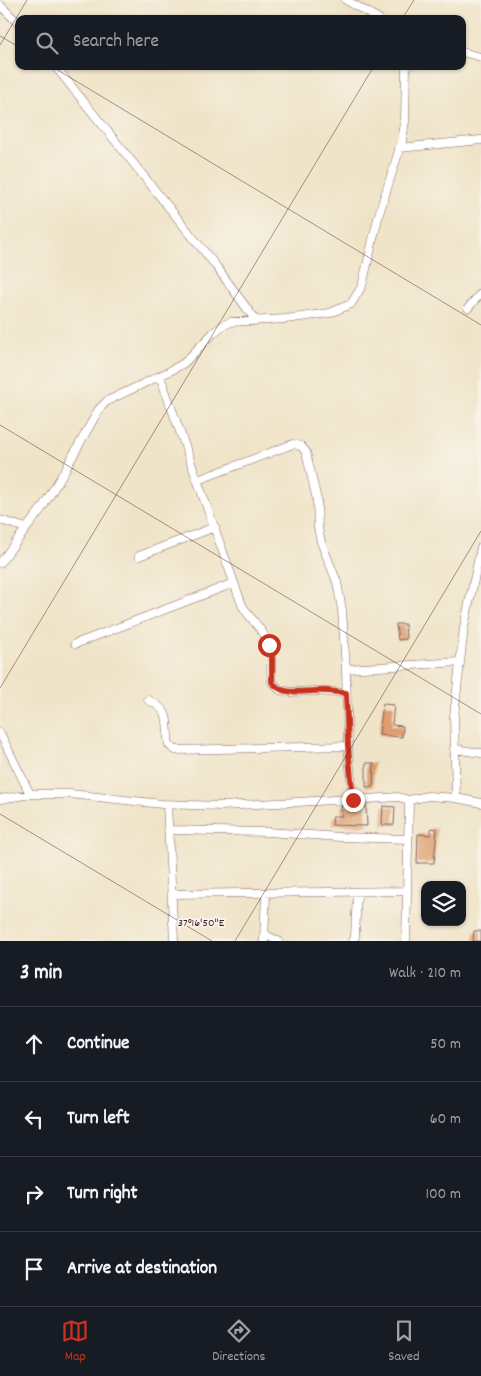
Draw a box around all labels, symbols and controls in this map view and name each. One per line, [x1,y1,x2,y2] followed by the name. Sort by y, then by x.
[15,15,466,70] search box
[33,29,61,57] icon: search
[73,29,159,56] text: Search here
[258,634,281,657] route start
[342,789,365,812] route end
[421,881,466,926] map controls
[421,881,466,926] button: layers
[178,915,225,932] text: 37°16'50"E
[20,959,62,989] text: 3 min
[389,962,461,985] text: Walk · 210 m
[20,1030,48,1058] icon: ahead
[67,1031,129,1058] text: Continue
[430,1033,461,1056] text: 50 m
[20,1105,48,1133] icon: left
[67,1106,130,1133] text: Turn left
[430,1108,461,1131] text: 60 m
[20,1180,48,1208] icon: right
[67,1181,138,1208] text: Turn right
[425,1183,461,1206] text: 100 m
[20,1255,48,1283] icon: arrive
[67,1256,217,1283] text: Arrive at destination
[61,1317,89,1367] tab: Map
[212,1317,265,1367] tab: Directions
[388,1317,420,1367] tab: Saved

